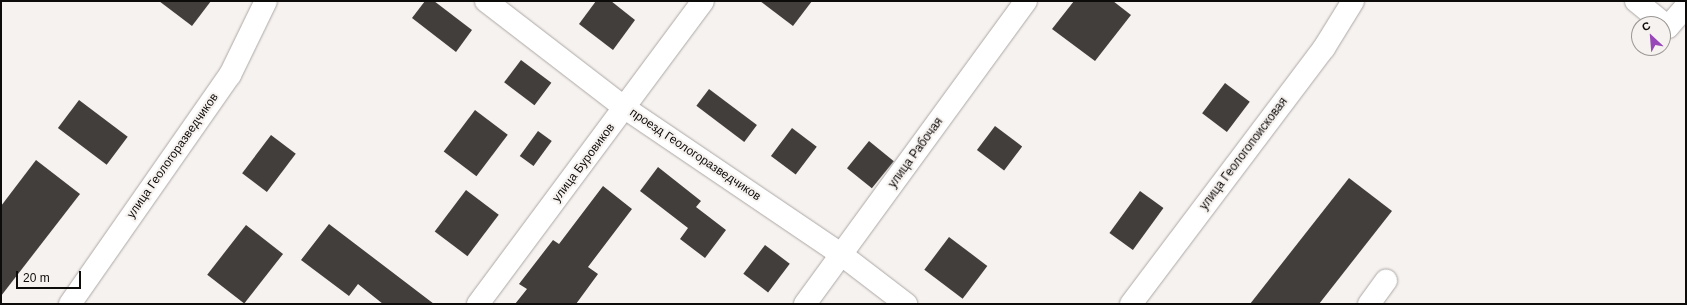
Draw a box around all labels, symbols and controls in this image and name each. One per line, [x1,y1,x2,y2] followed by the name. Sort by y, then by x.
[1631,16,1671,56] north arrow
[1640,19,1652,33] text: С
[124,91,222,221] street label: улица Геологоразведчиков
[1197,95,1291,213] street label: улица Геологопоисковая
[627,106,763,204] street label: проезд Геологоразведчиков
[886,115,946,191] street label: улица Рабочая
[550,121,618,205] street label: улица Буровиков
[18,263,83,289] scale bar
[23,271,50,285] text: 20 m

